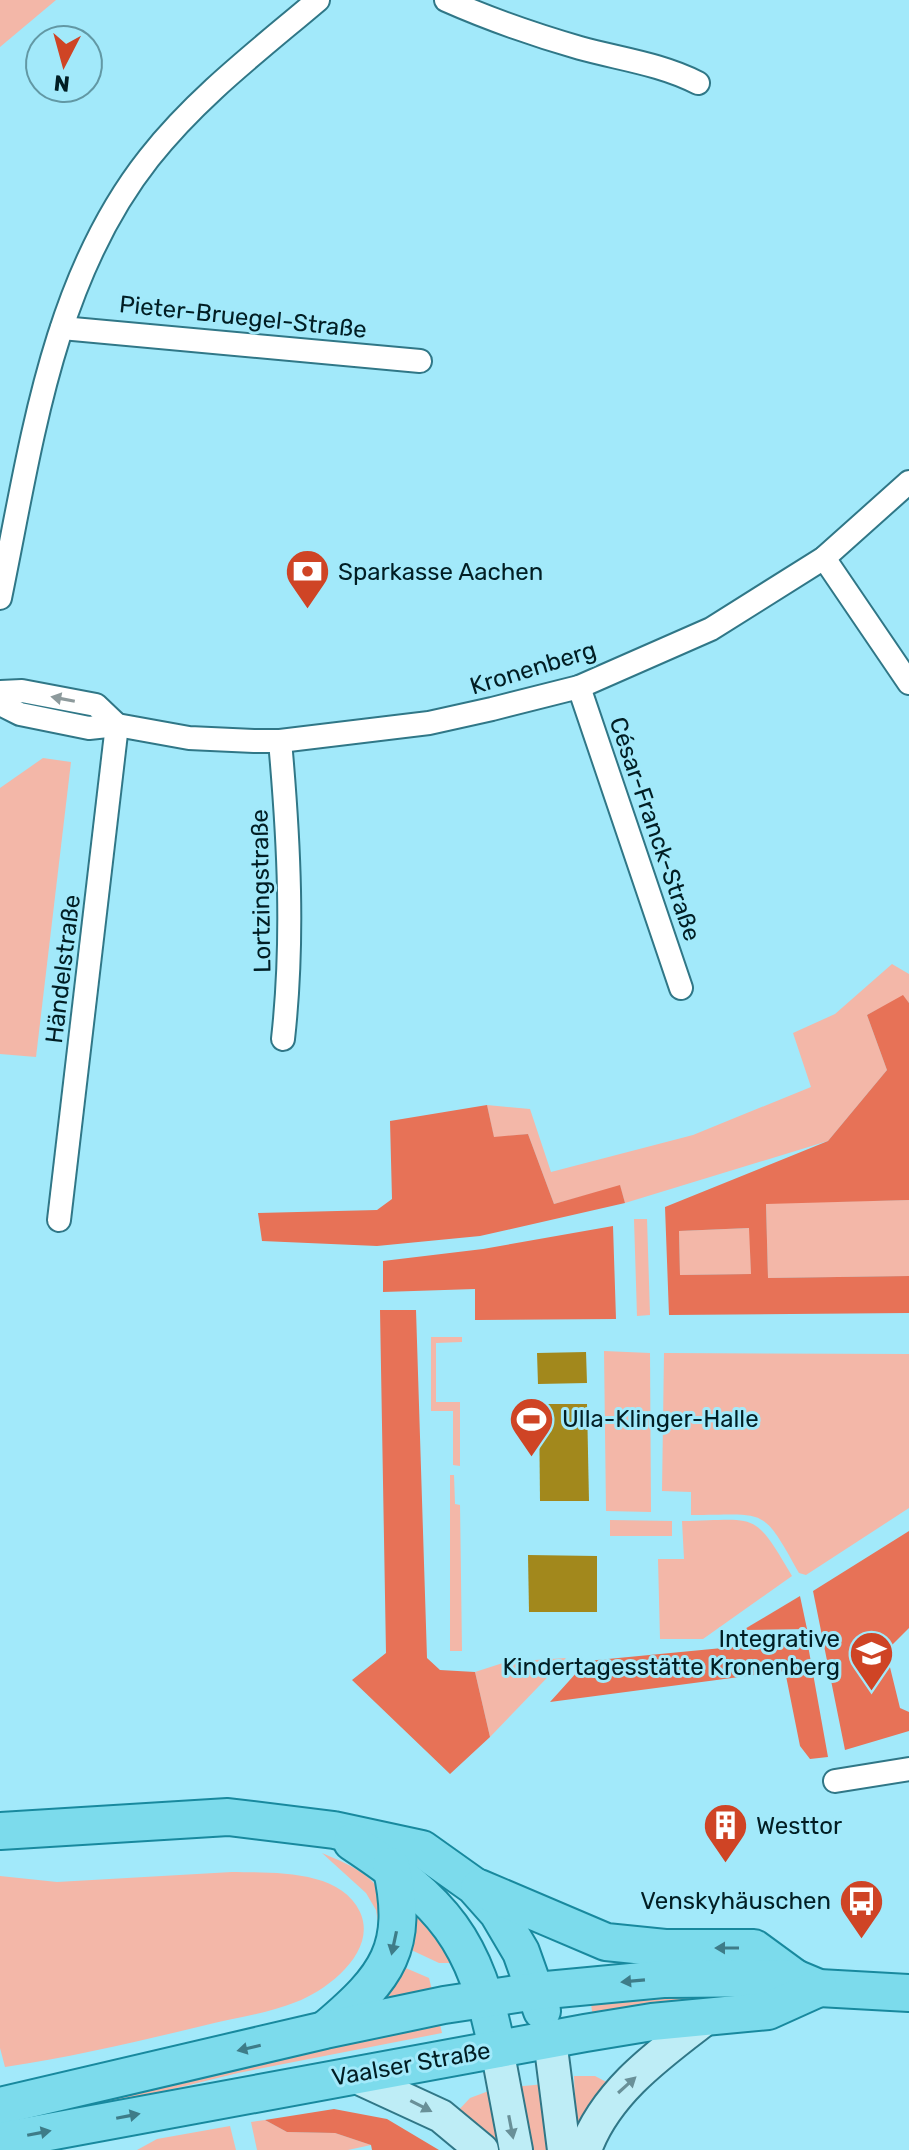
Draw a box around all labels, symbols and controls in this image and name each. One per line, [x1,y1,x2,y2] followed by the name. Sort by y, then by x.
[24,24,104,104] north arrow
[53,69,71,98] text: N
[118,290,368,344] street label: Pieter-Bruegel-Straße
[283,548,331,611] bank icon: Sparkasse Aachen
[338,558,543,586] place label: Sparkasse Aachen
[466,636,600,700] street label: Kronenberg
[50,692,75,704] one-way arrow
[604,713,706,945] street label: César-Franck-Straße
[246,809,276,973] street label: Lortzingstraße
[40,893,86,1045] street label: Händelstraße
[507,1395,555,1458] sports icon: Ulla-Klinger-Halle
[562,1405,759,1433] place label: Ulla-Klinger-Halle
[502,1625,840,1681] place label: Integrative Kindertagesstätte Kronenberg
[847,1629,895,1692] school or university icon: Integrative Kindertagesstätte Kronenberg
[701,1802,749,1865] building icon: Westtor
[756,1812,842,1840] place label: Westtor
[838,1877,886,1940] bus stop icon: Venskyhäuschen
[640,1887,831,1915] place label: Venskyhäuschen
[387,1930,400,1955] one-way arrow
[714,1942,739,1954] one-way arrow
[620,1975,645,1988] one-way arrow
[329,2036,493,2092] street label: Vaalser Straße
[236,2042,261,2054] one-way arrow
[617,2077,636,2095] one-way arrow
[410,2099,433,2113] one-way arrow
[115,2109,140,2122] one-way arrow
[506,2115,518,2140] one-way arrow
[27,2126,52,2139] one-way arrow

